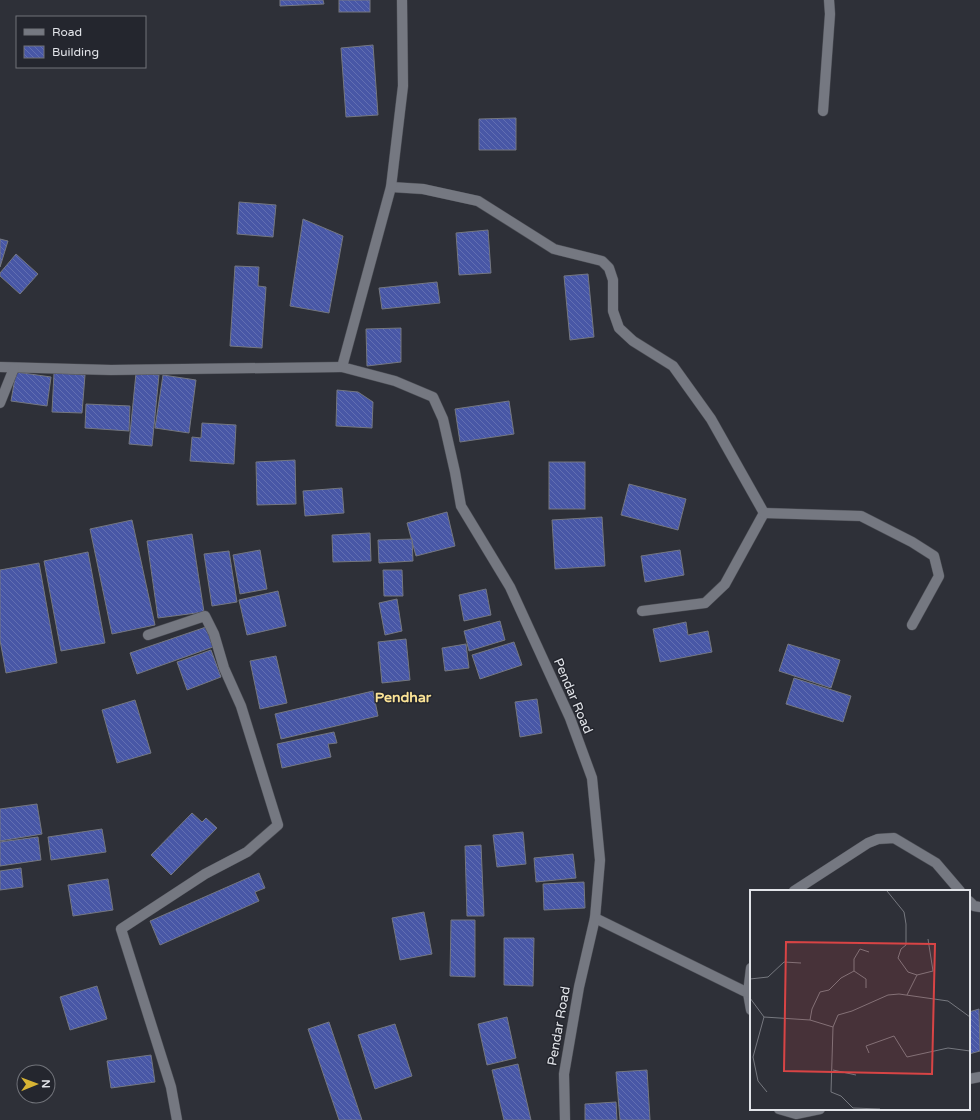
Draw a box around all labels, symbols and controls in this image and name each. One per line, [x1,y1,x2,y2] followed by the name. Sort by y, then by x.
[16,16,146,68] legend
[52,25,82,39] text: Road
[52,45,99,59] text: Building
[550,656,596,736] street label: Pendar Road
[375,689,432,706] district label: Pendhar
[750,890,970,1110] inset map
[544,985,574,1067] street label: Pendar Road
[16,1064,56,1104] north arrow
[39,1079,52,1088] text: N

